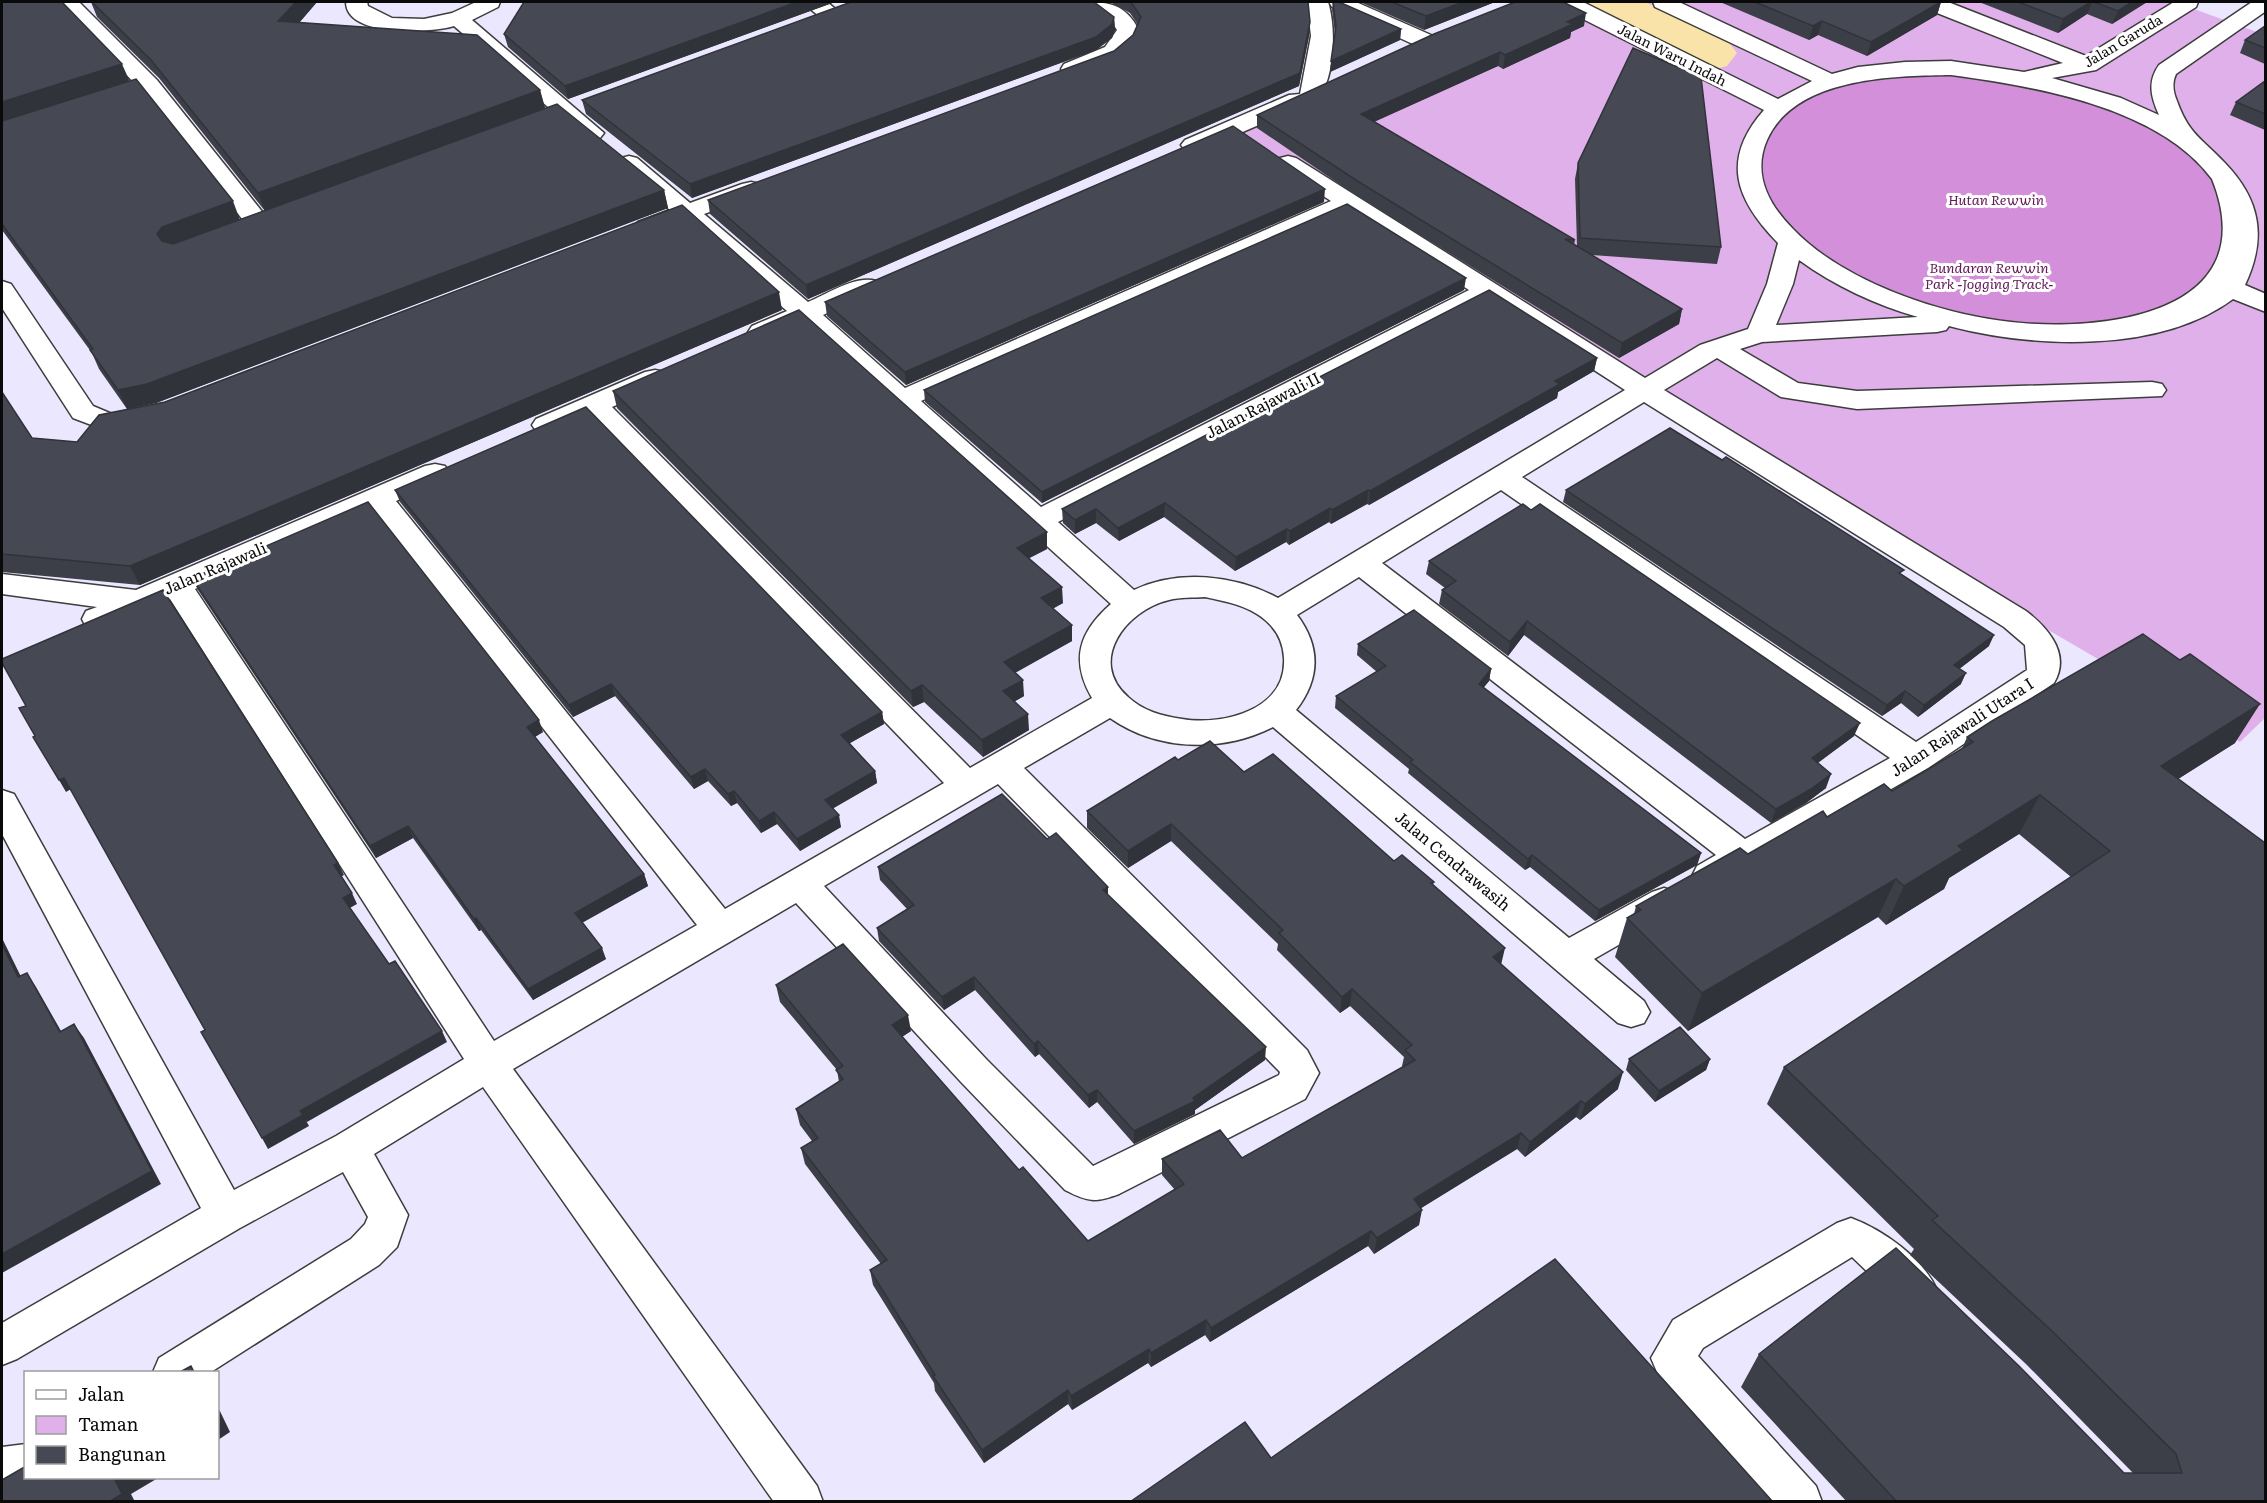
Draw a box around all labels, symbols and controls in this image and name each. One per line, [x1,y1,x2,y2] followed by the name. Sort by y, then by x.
[2079,9,2166,72] street label: Jalan Garuda
[1614,18,1730,90] street label: Jalan Waru Indah
[1948,189,2045,209] park label: Hutan Rewwin
[1925,257,2053,293] park label: Bundaran Rewwin Park -Jogging Track-
[1201,365,1324,443] street label: Jalan Rajawali II
[159,535,270,600] street label: Jalan Rajawali
[1885,671,2038,781] street label: Jalan Rajawali Utara I
[1390,804,1517,916] street label: Jalan Cendrawasih
[24,1371,219,1479] legend
[78,1380,125,1407] text: Jalan
[78,1410,139,1437] text: Taman
[78,1440,166,1467] text: Bangunan

